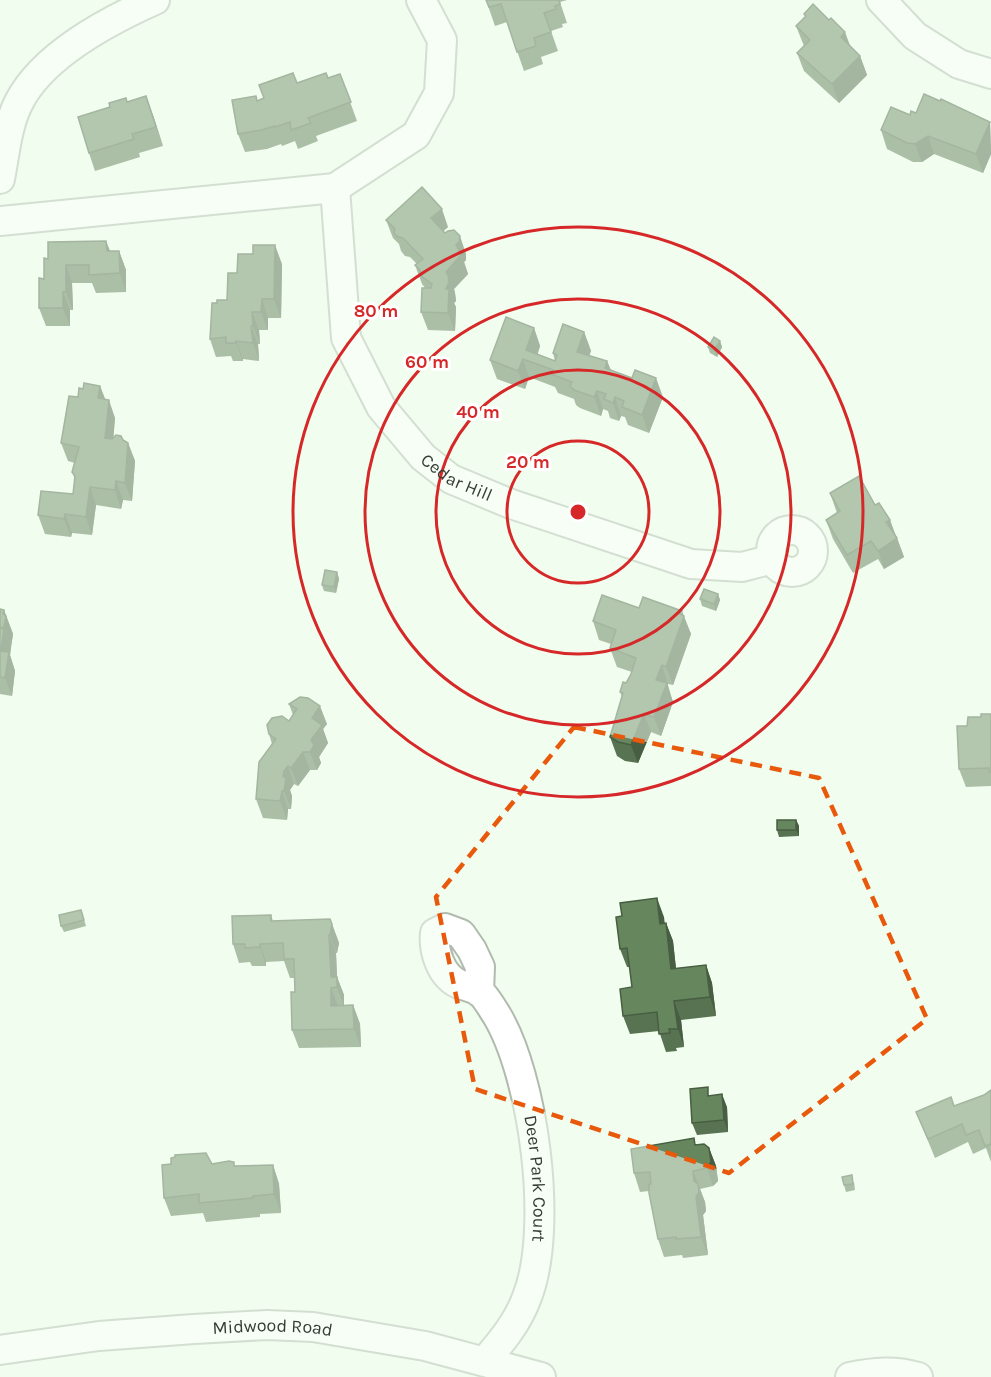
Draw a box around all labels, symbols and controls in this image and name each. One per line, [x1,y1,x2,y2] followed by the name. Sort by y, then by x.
[354,300,398,322] text: 80 m
[405,351,449,373] text: 60 m
[456,401,500,423] text: 40 m
[416,449,496,506] street label: Cedar Hill
[506,451,550,473] text: 20 m
[568,502,588,522] centre of rings
[519,1113,550,1243] street label: Deer Park Court
[212,1314,334,1341] street label: Midwood Road

